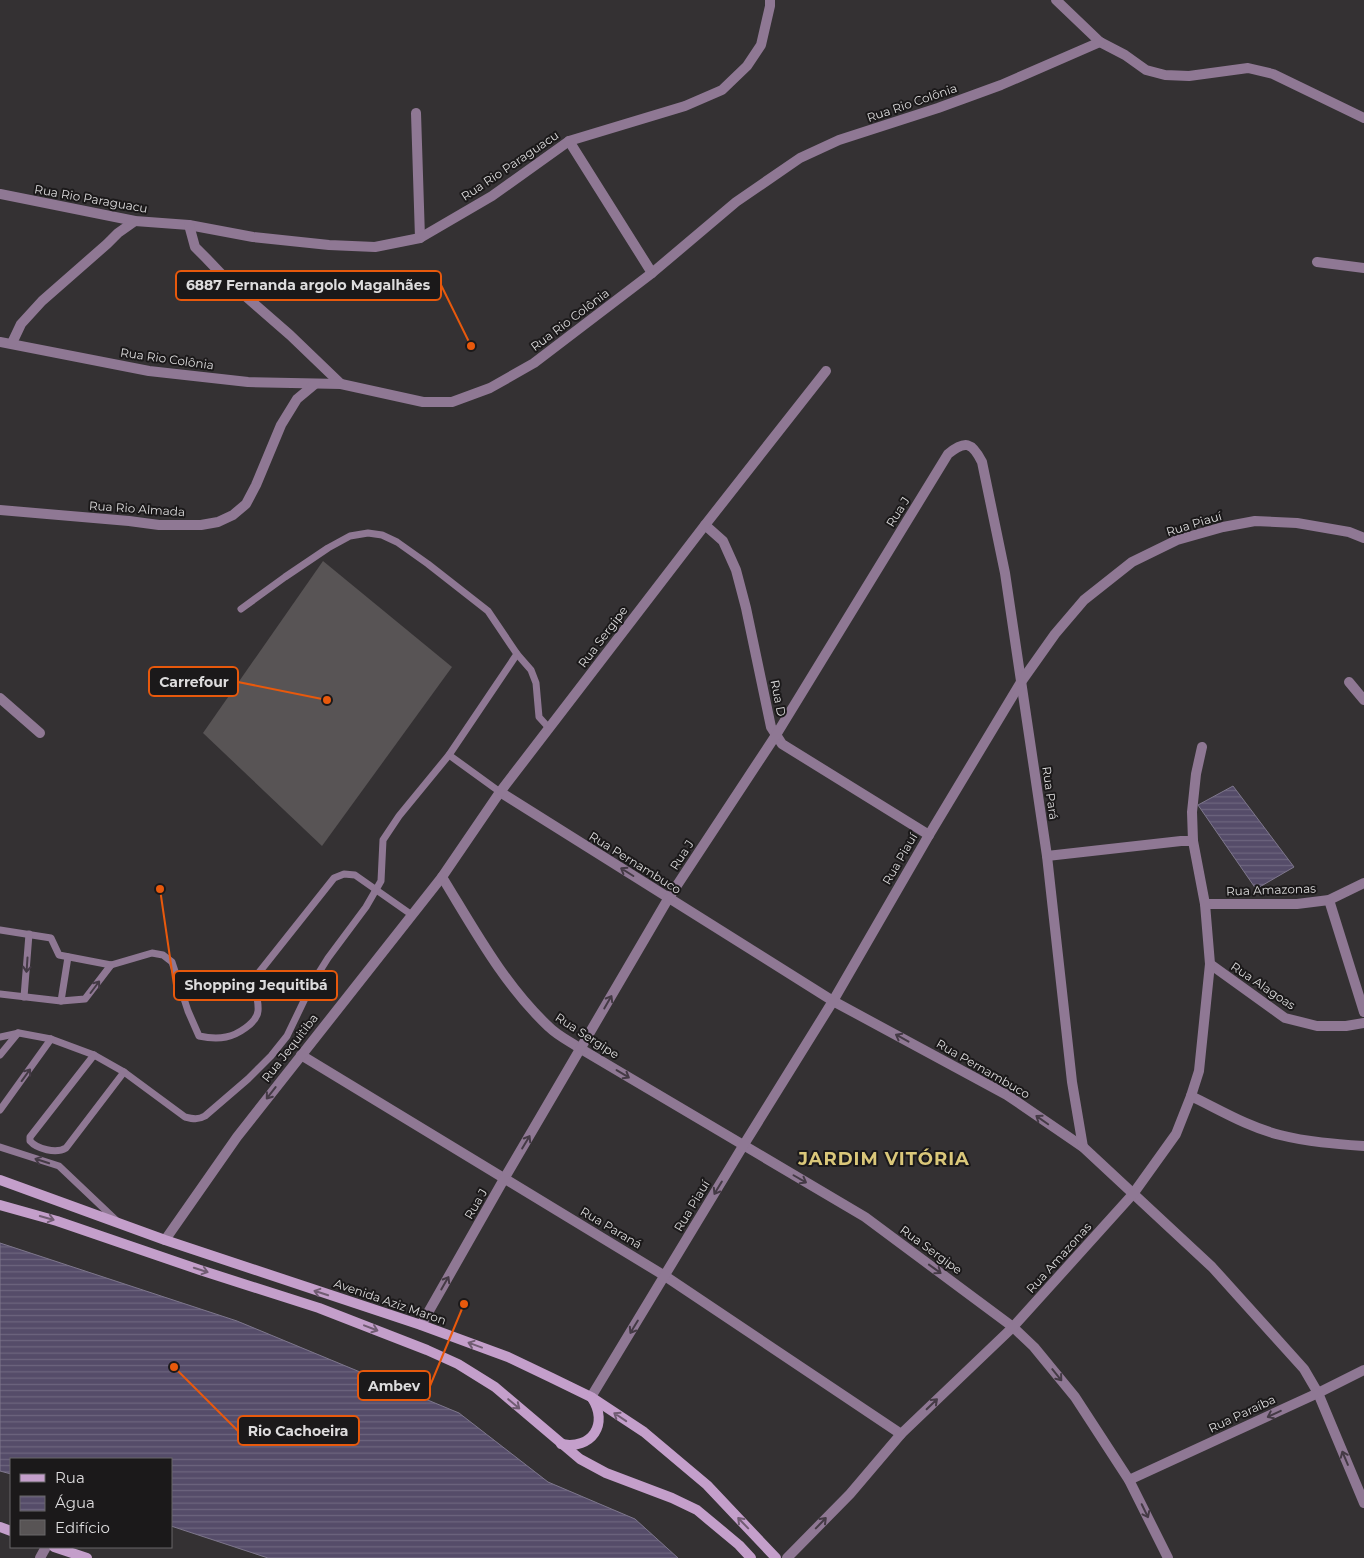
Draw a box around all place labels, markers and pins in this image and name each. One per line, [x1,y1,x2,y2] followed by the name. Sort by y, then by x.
[176,271,441,300] callout: 6887 Fernanda argolo Magalhães
[149,667,238,696] callout: Carrefour
[174,971,337,1000] callout: Shopping Jequitibá
[358,1371,430,1400] callout: Ambev
[238,1416,359,1445] callout: Rio Cachoeira

